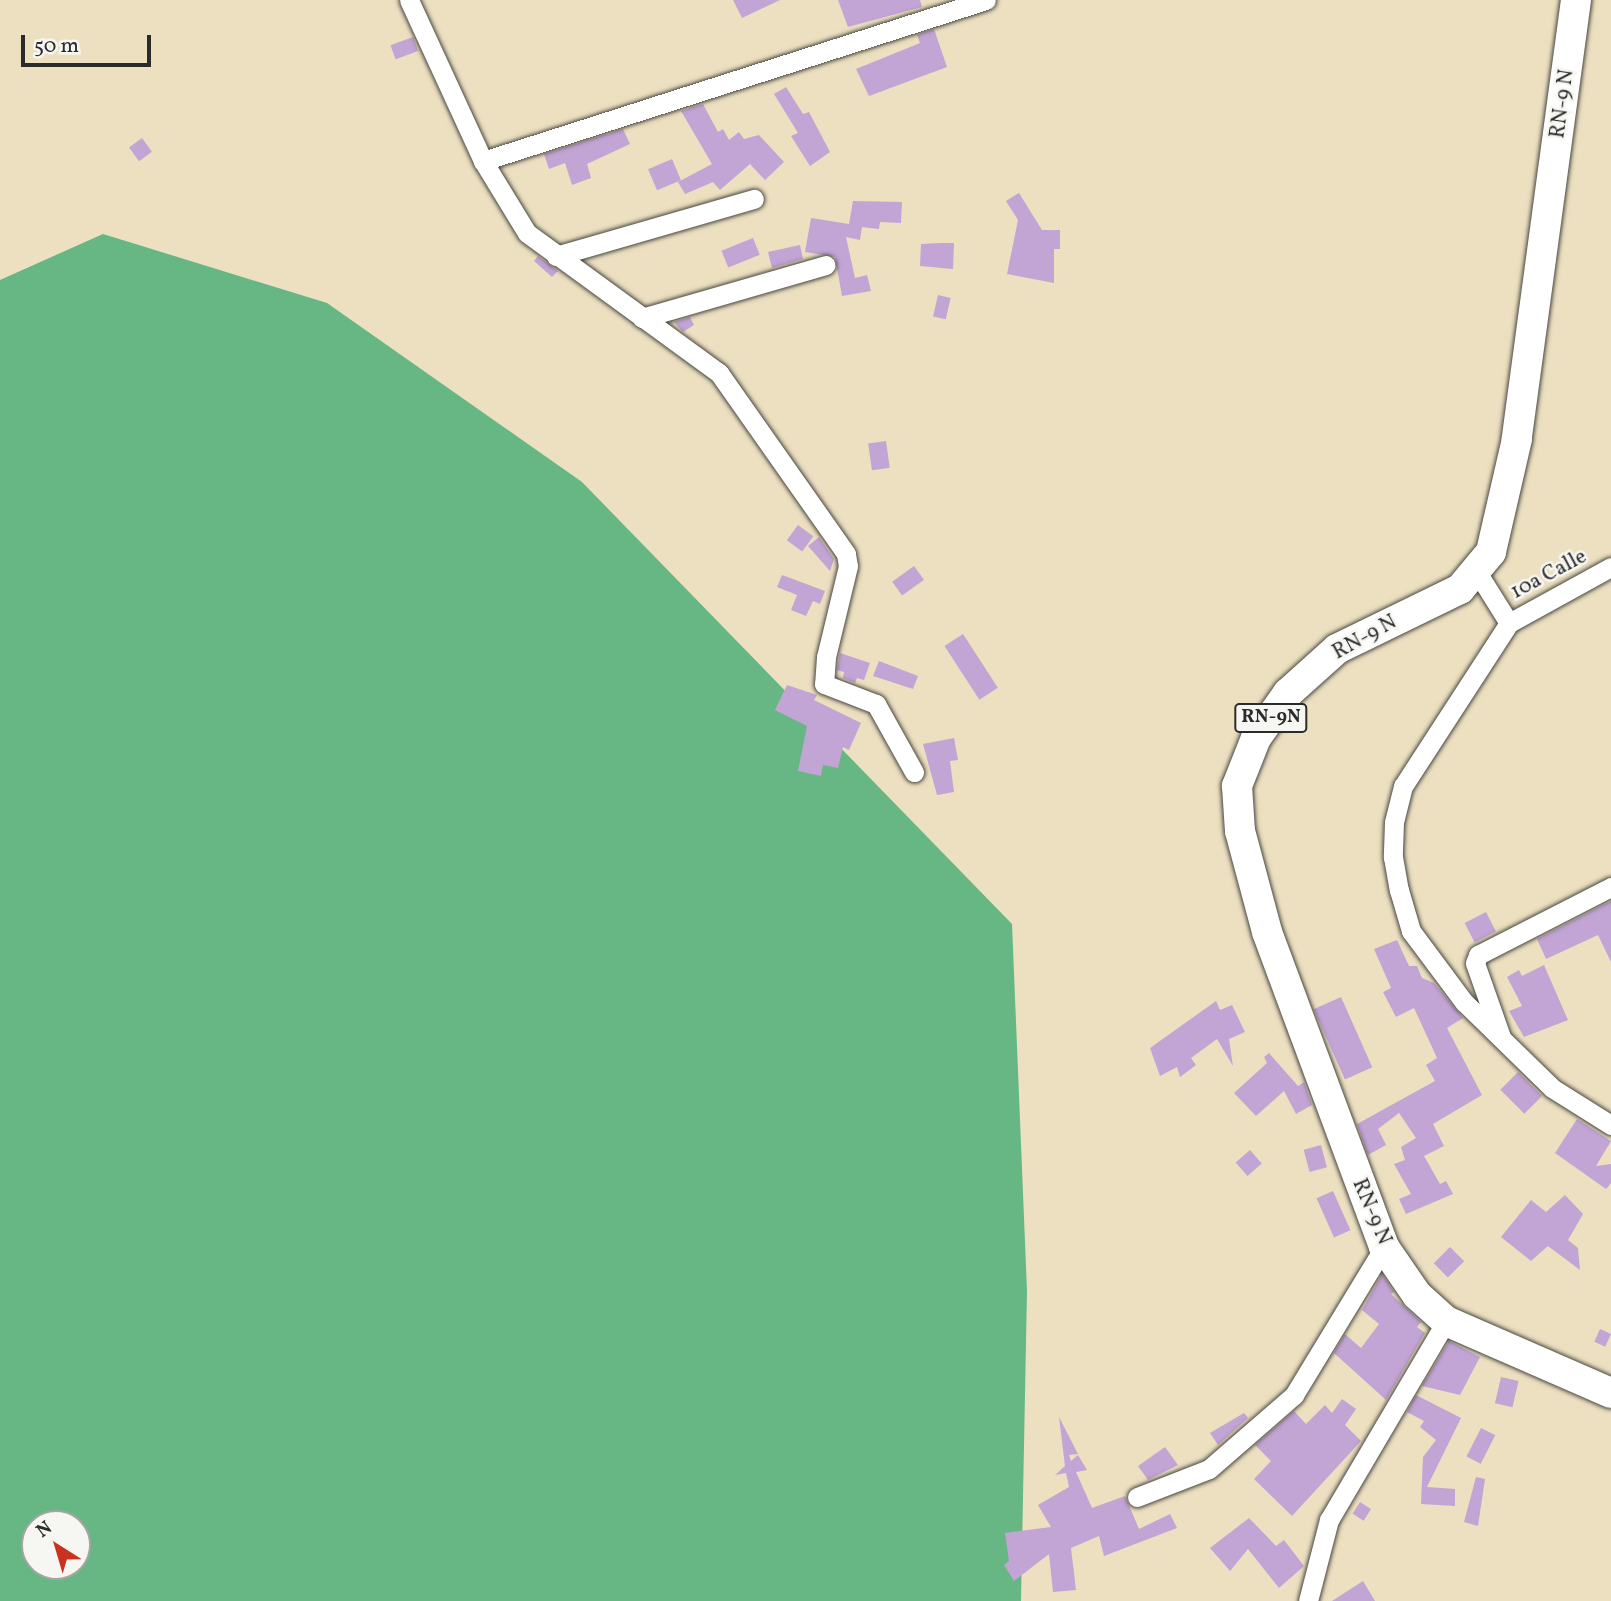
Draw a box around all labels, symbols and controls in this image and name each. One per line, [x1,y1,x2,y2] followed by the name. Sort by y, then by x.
[24,21,154,65] scale bar
[34,32,79,61] text: 50 m
[1546,68,1580,140] street label: RN-9 N
[1507,545,1591,605] street label: 10a Calle
[1329,610,1401,666] street label: RN-9 N
[1234,702,1308,734] road number: RN-9N
[1346,1175,1396,1249] street label: RN-9 N
[21,1510,91,1580] north arrow
[31,1515,58,1544] text: N

